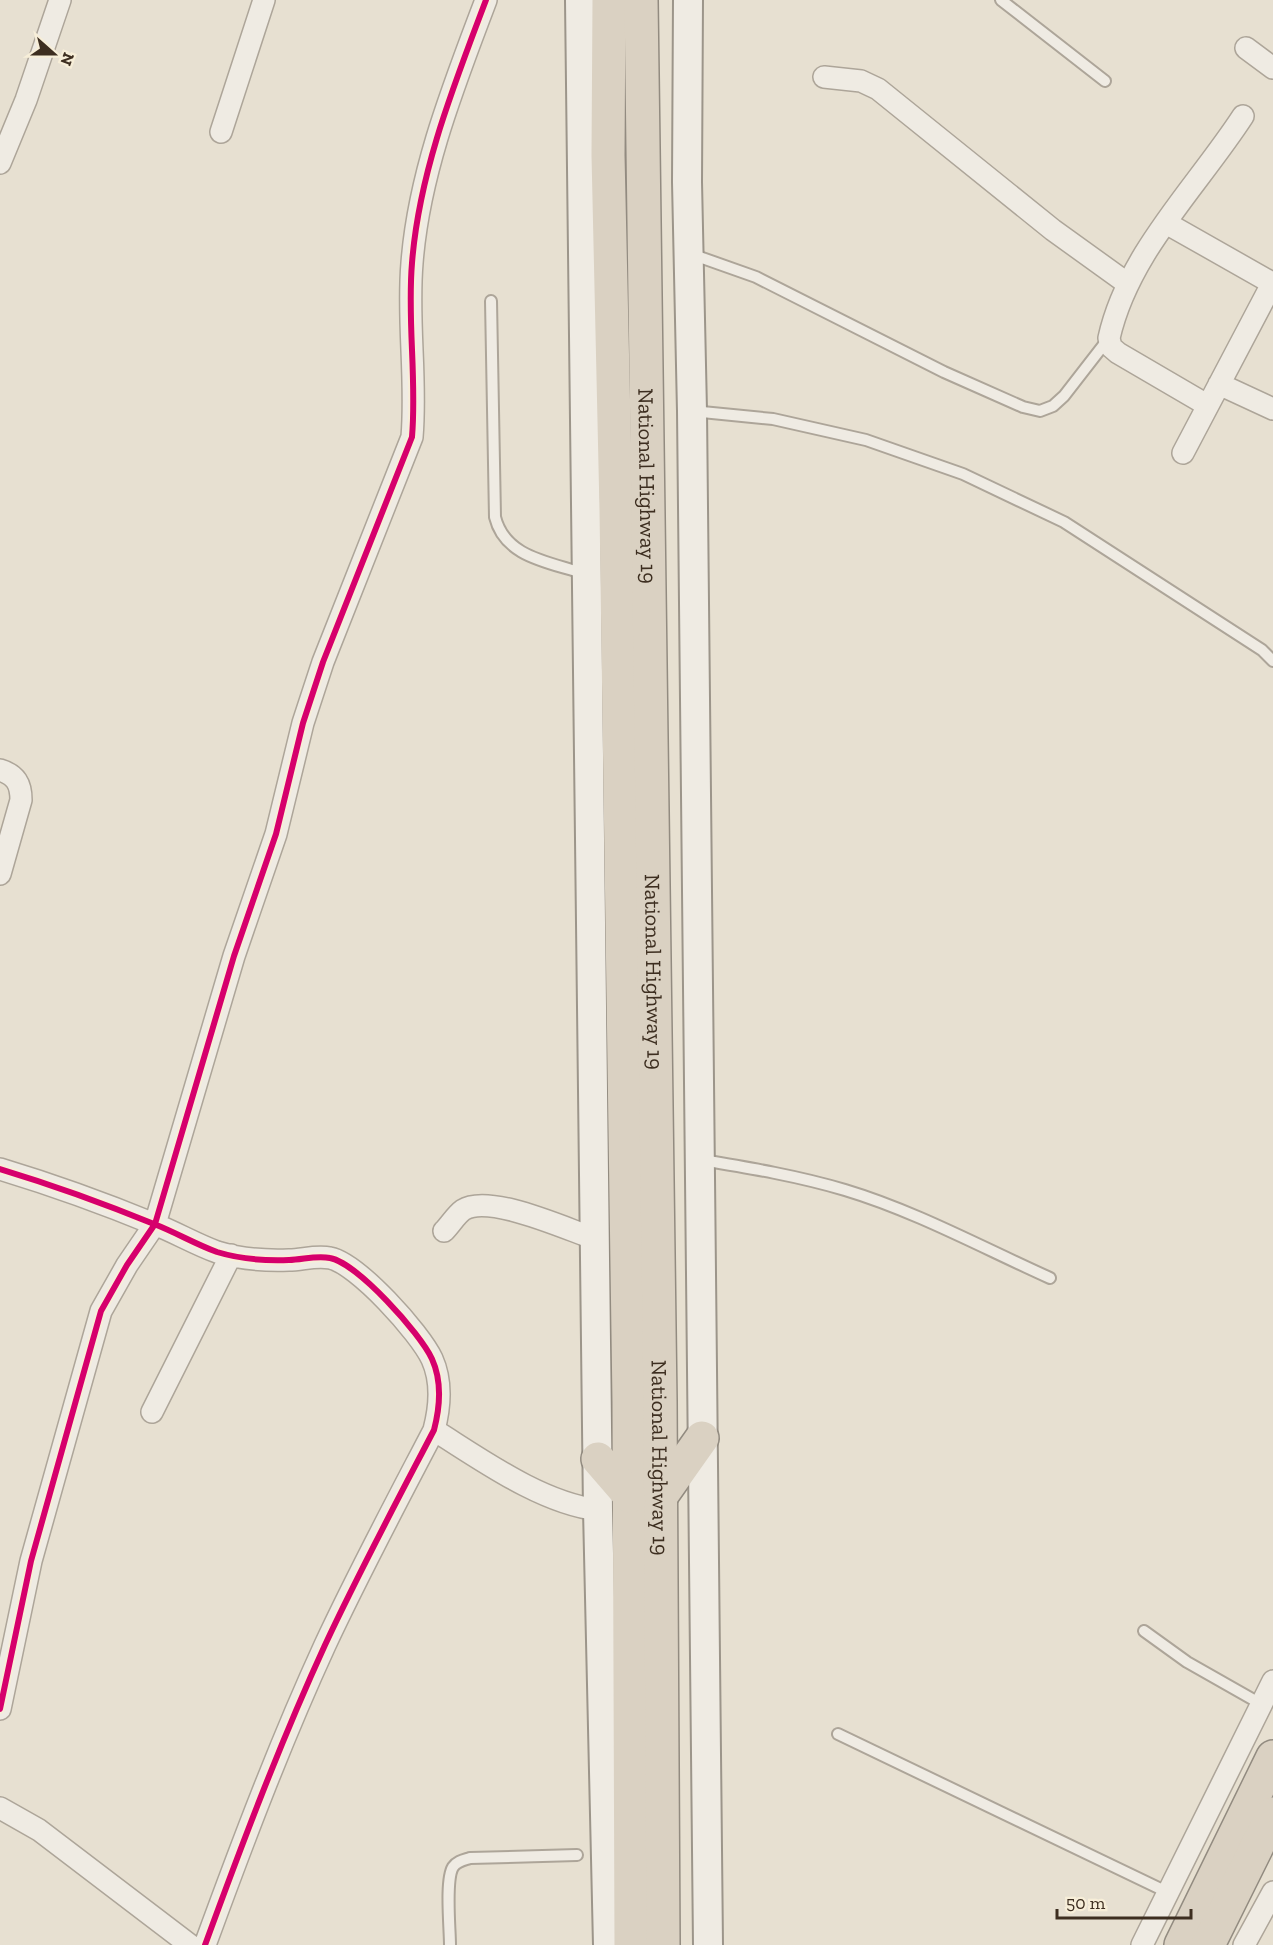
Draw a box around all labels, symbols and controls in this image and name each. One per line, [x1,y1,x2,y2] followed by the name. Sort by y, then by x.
[24,24,84,84] north arrow
[56,50,79,68] text: N
[632,388,662,584] street label: National Highway 19
[639,874,669,1070] street label: National Highway 19
[645,1360,674,1556] street label: National Highway 19
[1057,1882,1190,1920] scale bar
[1066,1892,1106,1914] text: 50 m

